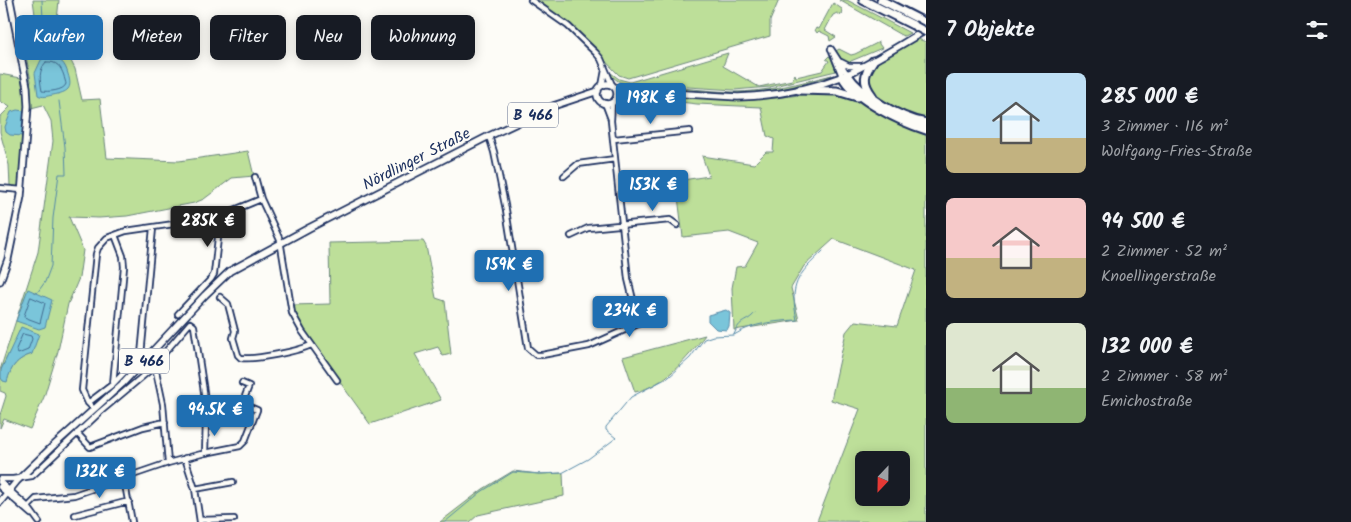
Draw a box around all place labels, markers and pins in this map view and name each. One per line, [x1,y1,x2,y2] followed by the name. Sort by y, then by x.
[610,82,692,125] pin: 198K €
[612,170,694,212] pin: 153K €
[167,206,249,248] pin: 285K €
[468,250,550,292] pin: 159K €
[589,296,671,338] pin: 234K €
[169,394,261,437] pin: 94.5K €
[59,456,141,499] pin: 132K €

